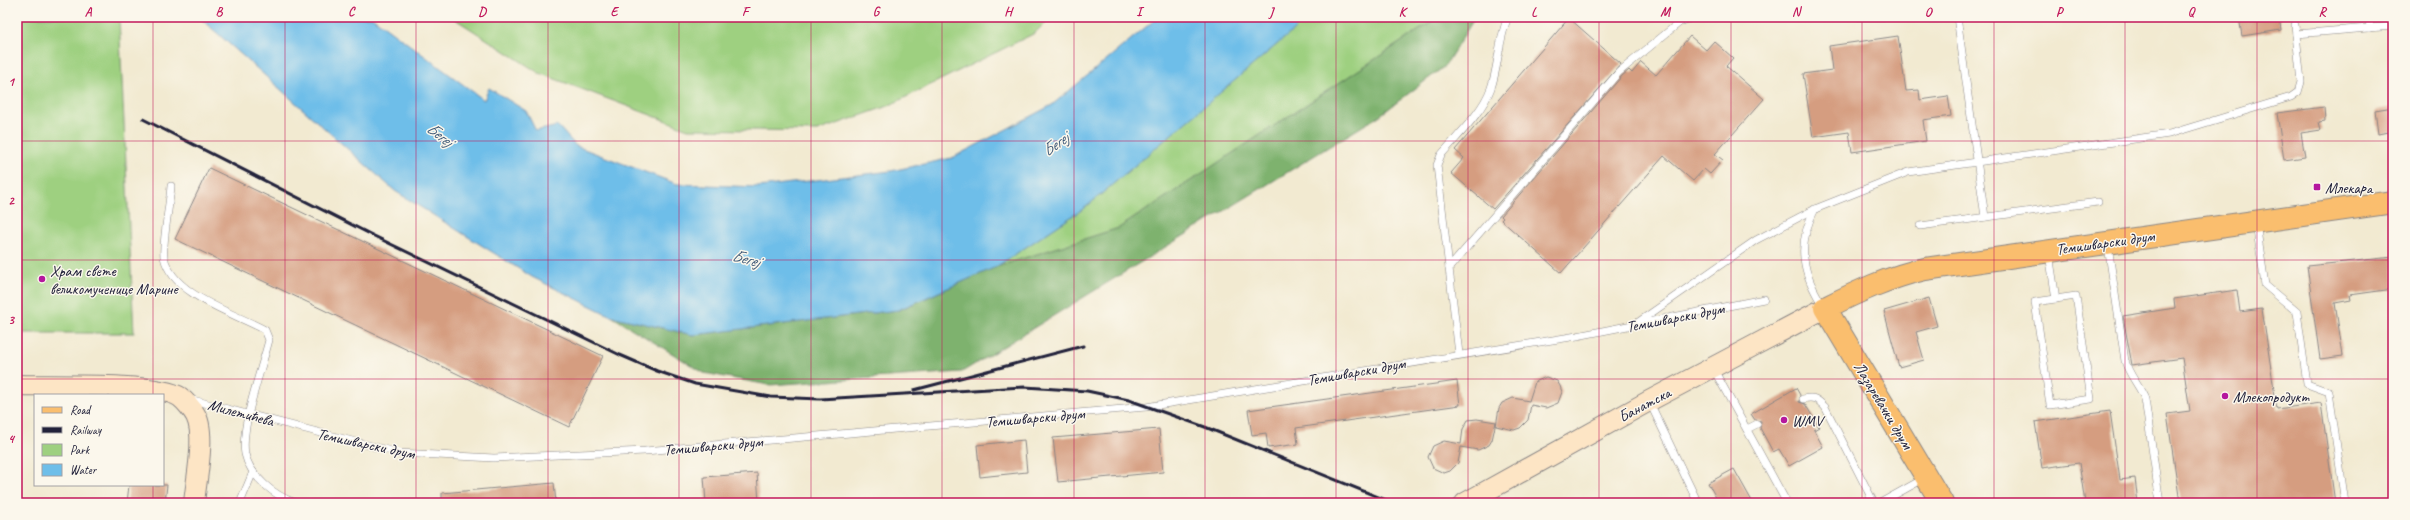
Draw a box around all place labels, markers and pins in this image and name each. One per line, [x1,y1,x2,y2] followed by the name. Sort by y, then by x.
[2325,178,2374,198] place label: Млекара
[2312,182,2322,192] marker: Млекара
[50,261,179,299] place label: Храм свете великомученице Марине
[37,274,47,284] marker: Храм свете великомученице Марине
[2233,387,2310,407] place label: Млекопродукт
[2220,391,2230,401] marker: Млекопродукт
[1792,411,1826,431] place label: WMV
[1779,415,1789,425] marker: WMV

